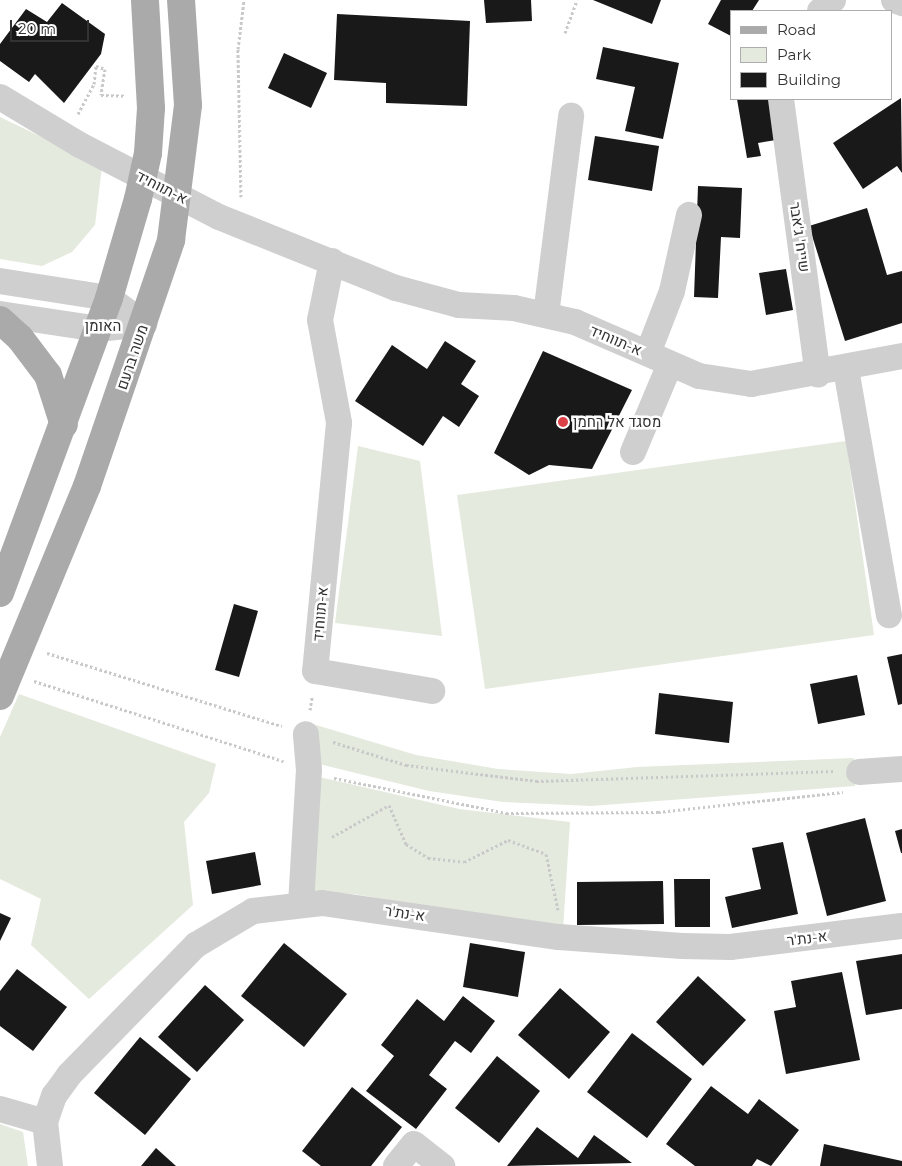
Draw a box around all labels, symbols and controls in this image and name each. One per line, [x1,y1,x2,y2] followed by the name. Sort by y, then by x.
[12,10,91,42] scale bar
[730,10,892,100] legend
[18,19,56,38] text: 20 m
[777,20,816,39] text: Road
[777,45,811,64] text: Park
[777,70,841,89] text: Building
[133,166,191,208] street label: א-תווחיד
[786,201,814,273] street label: שייח' ג'אבר
[85,317,121,335] street label: האומן
[587,321,645,359] street label: א-תווחיד
[112,322,152,392] street label: משה ברעם
[573,413,661,431] place label: מסגד אל רחמן
[557,416,569,428] marker: מסגד אל רחמן
[309,586,331,642] street label: א-תווחיד
[384,901,426,925] street label: א-נת'ר
[786,927,828,949] street label: א-נת'ר

